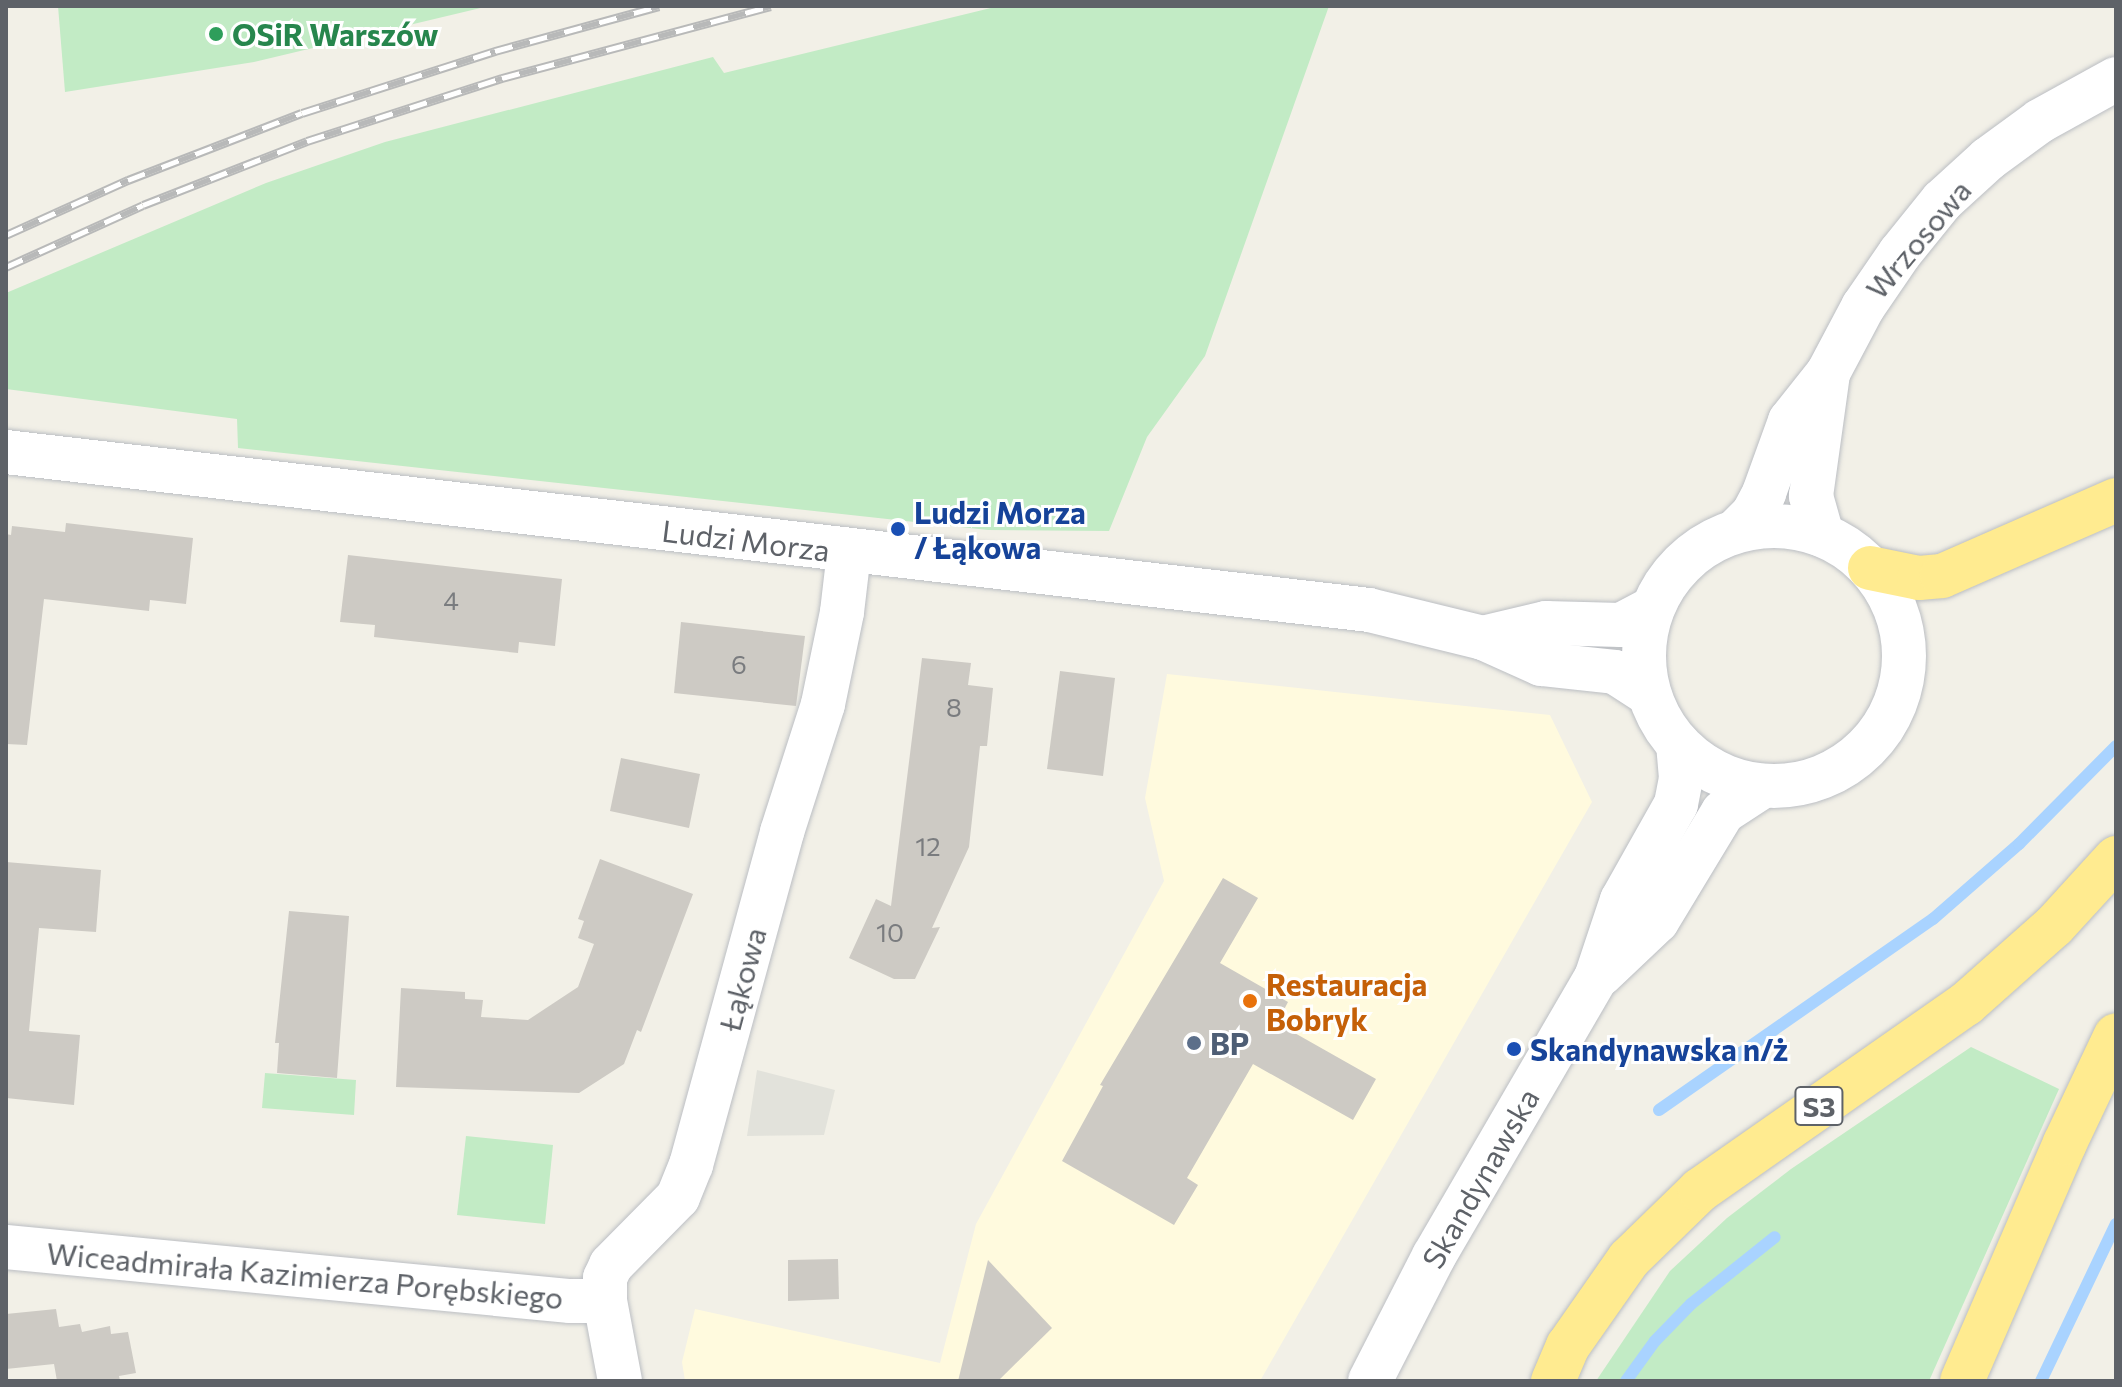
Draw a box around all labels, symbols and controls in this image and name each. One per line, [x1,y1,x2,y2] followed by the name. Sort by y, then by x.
[232,16,438,52] place label: OSiR Warszów
[207,25,225,43] marker: OSiR Warszów
[1858,172,1978,306] street label: Wrzosowa
[914,494,1086,564] place label: Ludzi Morza / Łąkowa
[660,512,832,568] street label: Ludzi Morza
[889,520,907,538] marker: Ludzi Morza / Łąkowa
[443,584,459,616] house number: 4
[731,648,747,680] house number: 6
[946,691,962,723] house number: 8
[915,830,941,862] house number: 12
[876,916,904,948] house number: 10
[711,923,773,1035] street label: Łąkowa
[1266,966,1427,1036] place label: Restauracja Bobryk
[1241,992,1259,1010] marker: Restauracja Bobryk
[1210,1025,1249,1061] place label: BP
[1530,1031,1788,1067] place label: Skandynawska n/ż
[1185,1034,1203,1052] marker: BP
[1505,1040,1523,1058] marker: Skandynawska n/ż
[1414,1082,1546,1274] street label: Skandynawska
[1793,1082,1845,1130] road number: S3
[45,1234,565,1316] street label: Wiceadmirała Kazimierza Porębskiego

